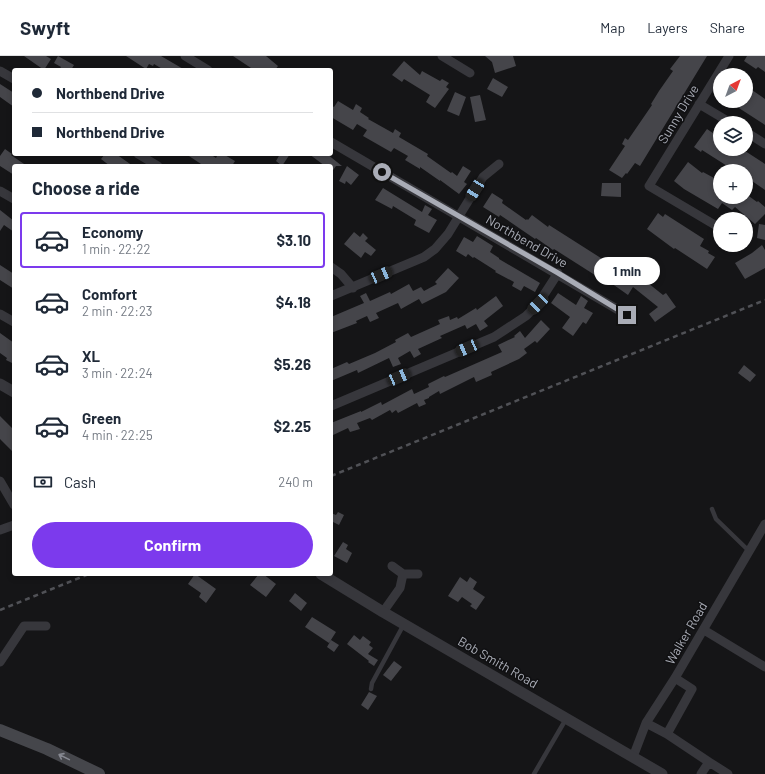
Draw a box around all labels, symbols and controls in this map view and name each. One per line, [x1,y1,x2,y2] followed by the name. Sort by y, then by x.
[20,16,70,39] text: Swyft
[600,19,625,36] text: Map
[647,19,688,36] text: Layers
[710,19,745,36] text: Share
[713,68,753,108] north arrow
[713,68,753,252] map controls
[654,82,702,146] street label: Sunny Drive
[56,84,165,102] text: Northbend Drive
[713,116,753,156] button: layers
[56,123,165,141] text: Northbend Drive
[373,163,391,181] route start
[713,164,753,204] button: +
[32,177,140,199] text: Choose a ride
[464,177,486,203] car
[483,211,571,271] street label: Northbend Drive
[713,212,753,252] button: −
[34,222,70,258] icon: car
[82,223,143,241] text: Economy
[276,231,311,249] text: $3.10
[82,241,150,257] text: 1 min · 22:22
[594,257,660,285] callout: 1 min
[613,263,641,279] text: 1 min
[368,265,394,285] car
[34,284,70,320] icon: car
[82,285,137,303] text: Comfort
[525,291,551,317] car
[276,293,311,311] text: $4.18
[82,303,153,319] text: 2 min · 22:23
[618,306,636,324] route end
[454,338,480,358] car
[34,346,70,382] icon: car
[82,347,100,365] text: XL
[274,355,311,373] text: $5.26
[82,365,153,381] text: 3 min · 22:24
[386,367,412,387] car
[34,408,70,444] icon: car
[82,409,121,427] text: Green
[273,417,311,435] text: $2.25
[82,427,153,443] text: 4 min · 22:25
[32,471,54,493] icon: cash
[64,473,96,491] text: Cash
[278,474,313,490] text: 240 m
[32,522,313,568] button: Confirm
[662,599,710,667] street label: Walker Road
[455,633,541,691] street label: Bob Smith Road
[58,753,70,760] one-way arrow

